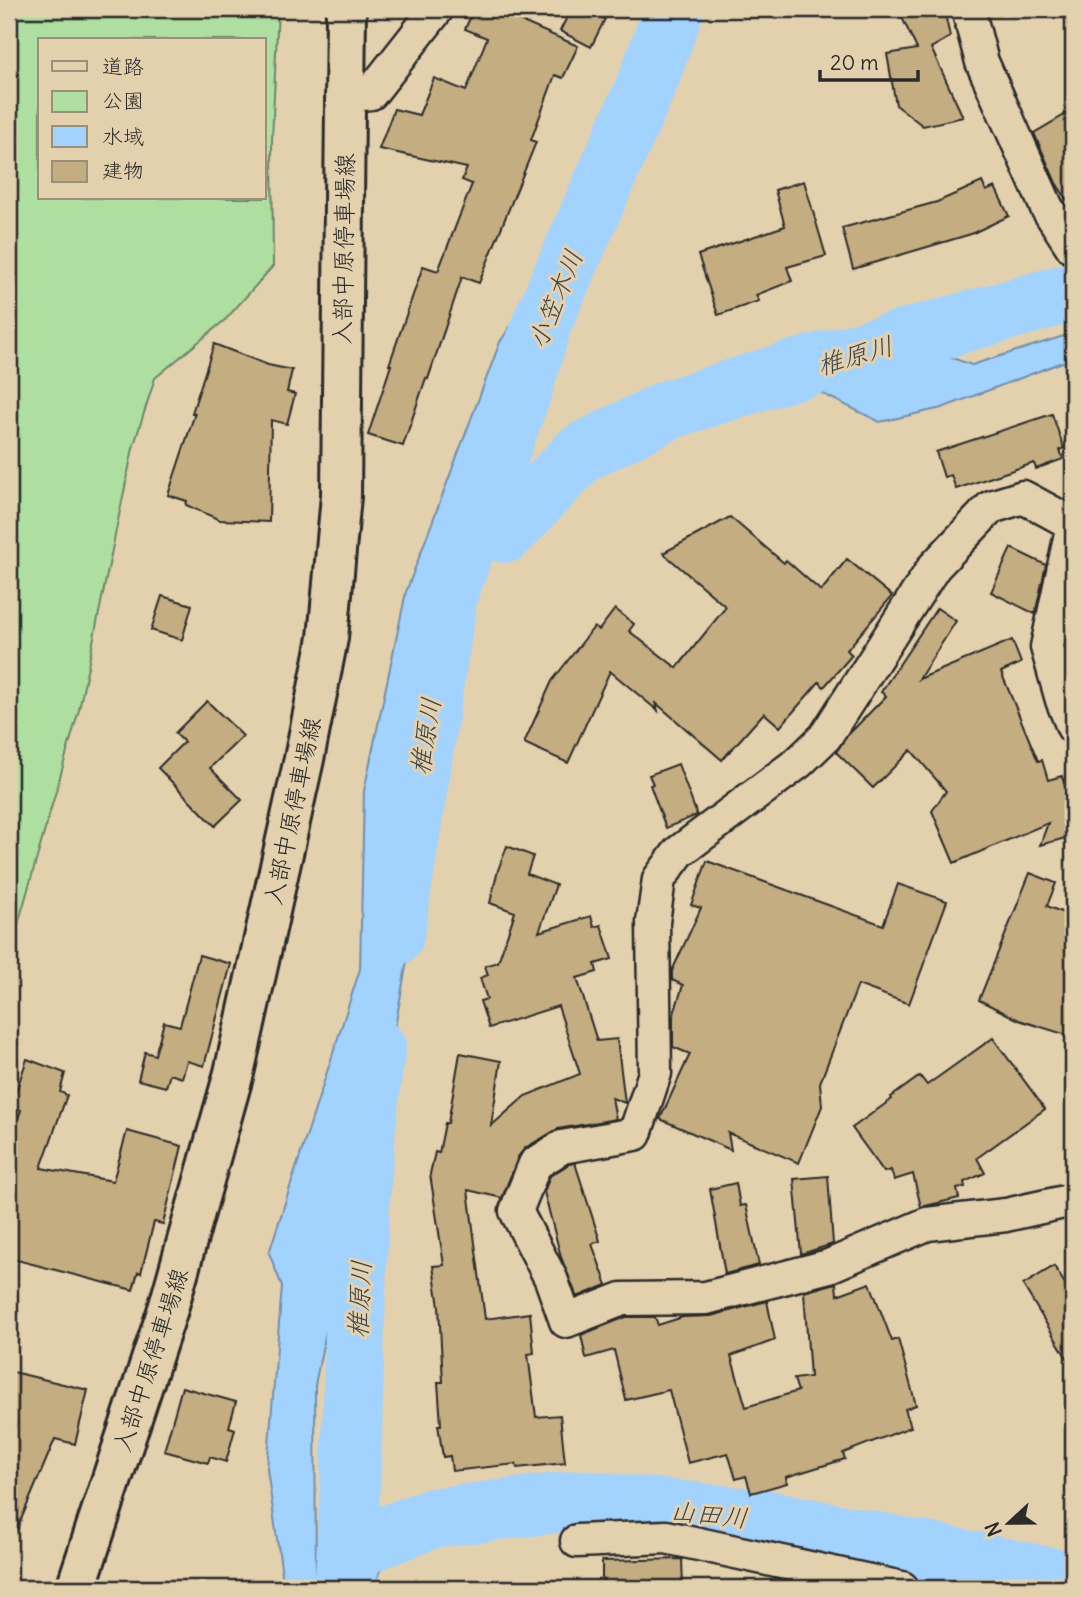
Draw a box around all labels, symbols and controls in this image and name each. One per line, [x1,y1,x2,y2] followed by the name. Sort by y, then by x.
[38,38,266,200] legend
[820,38,918,82] scale bar
[830,49,879,76] text: 20 m
[102,53,144,80] text: 道路
[102,87,144,114] text: 公園
[102,123,144,150] text: 水域
[326,153,360,345] street label: 入部中原停車場線
[102,157,144,184] text: 建物
[520,245,590,353] water label: 小笠木川
[813,328,897,382] water label: 椎原川
[403,695,447,777] water label: 椎原川
[257,714,327,908] street label: 入部中原停車場線
[340,1259,378,1339] water label: 椎原川
[106,1264,194,1456] street label: 入部中原停車場線
[974,1488,1044,1558] north arrow
[668,1494,750,1534] water label: 山田川
[980,1519,1007,1540] text: N

